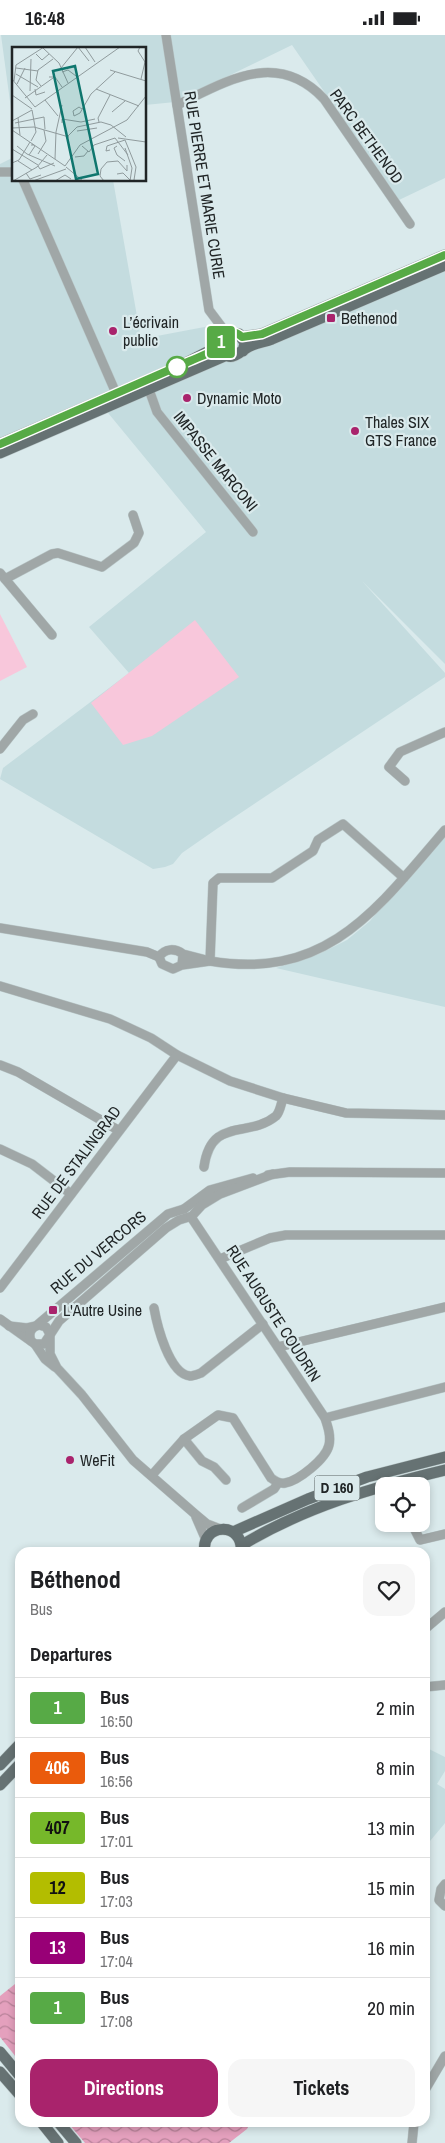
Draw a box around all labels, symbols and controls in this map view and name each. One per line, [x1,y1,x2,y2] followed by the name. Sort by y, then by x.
[25,5,65,31] text: 16:48
[12,47,146,181] inset map
[325,84,409,188] street label: PARC BETHENOD
[179,89,231,281] street label: RUE PIERRE ET MARIE CURIE
[341,307,397,329] place label: Bethenod
[123,311,179,351] place label: L’écrivain public
[325,312,337,324] marker: Bethenod
[107,325,119,337] marker: L’écrivain public
[205,326,237,358] line badge: 1
[217,329,225,354] text: 1
[166,356,188,378] unlabelled marker
[197,387,282,409] place label: Dynamic Moto
[181,392,193,404] marker: Dynamic Moto
[169,406,263,516] street label: IMPASSE MARCONI
[365,411,436,451] place label: Thales SIX GTS France
[349,425,361,437] marker: Thales SIX GTS France
[26,1101,126,1223] street label: RUE DE STALINGRAD
[45,1205,151,1299] street label: RUE DU VERCORS
[221,1240,327,1386] street label: RUE AUGUSTE COUDRIN
[63,1299,142,1321] place label: L'Autre Usine
[47,1304,59,1316] marker: L'Autre Usine
[80,1449,115,1471] place label: WeFit
[64,1454,76,1466] marker: WeFit
[314,1475,360,1501] road number: D 160
[375,1477,430,1532] map controls
[375,1477,430,1532] button: locate
[30,1563,121,1595] text: Béthenod
[363,1564,415,1616] button: heart
[30,1598,53,1620] text: Bus
[30,1641,112,1667] text: Departures
[100,1684,129,1710] text: Bus
[53,1695,62,1720] text: 1
[376,1695,415,1721] text: 2 min
[100,1710,133,1732] text: 16:50
[100,1744,129,1770] text: Bus
[45,1755,70,1780] text: 406
[376,1755,415,1781] text: 8 min
[100,1770,133,1792] text: 16:56
[100,1804,129,1830] text: Bus
[45,1815,70,1840] text: 407
[367,1815,415,1841] text: 13 min
[100,1830,133,1852] text: 17:01
[100,1864,129,1890] text: Bus
[49,1875,66,1900] text: 12
[367,1875,415,1901] text: 15 min
[100,1890,133,1912] text: 17:03
[100,1924,129,1950] text: Bus
[49,1935,66,1960] text: 13
[367,1935,415,1961] text: 16 min
[100,1950,133,1972] text: 17:04
[100,1984,129,2010] text: Bus
[53,1995,62,2020] text: 1
[367,1995,415,2021] text: 20 min
[100,2010,133,2032] text: 17:08
[30,2059,218,2117] button: Directions
[228,2059,415,2117] button: Tickets

